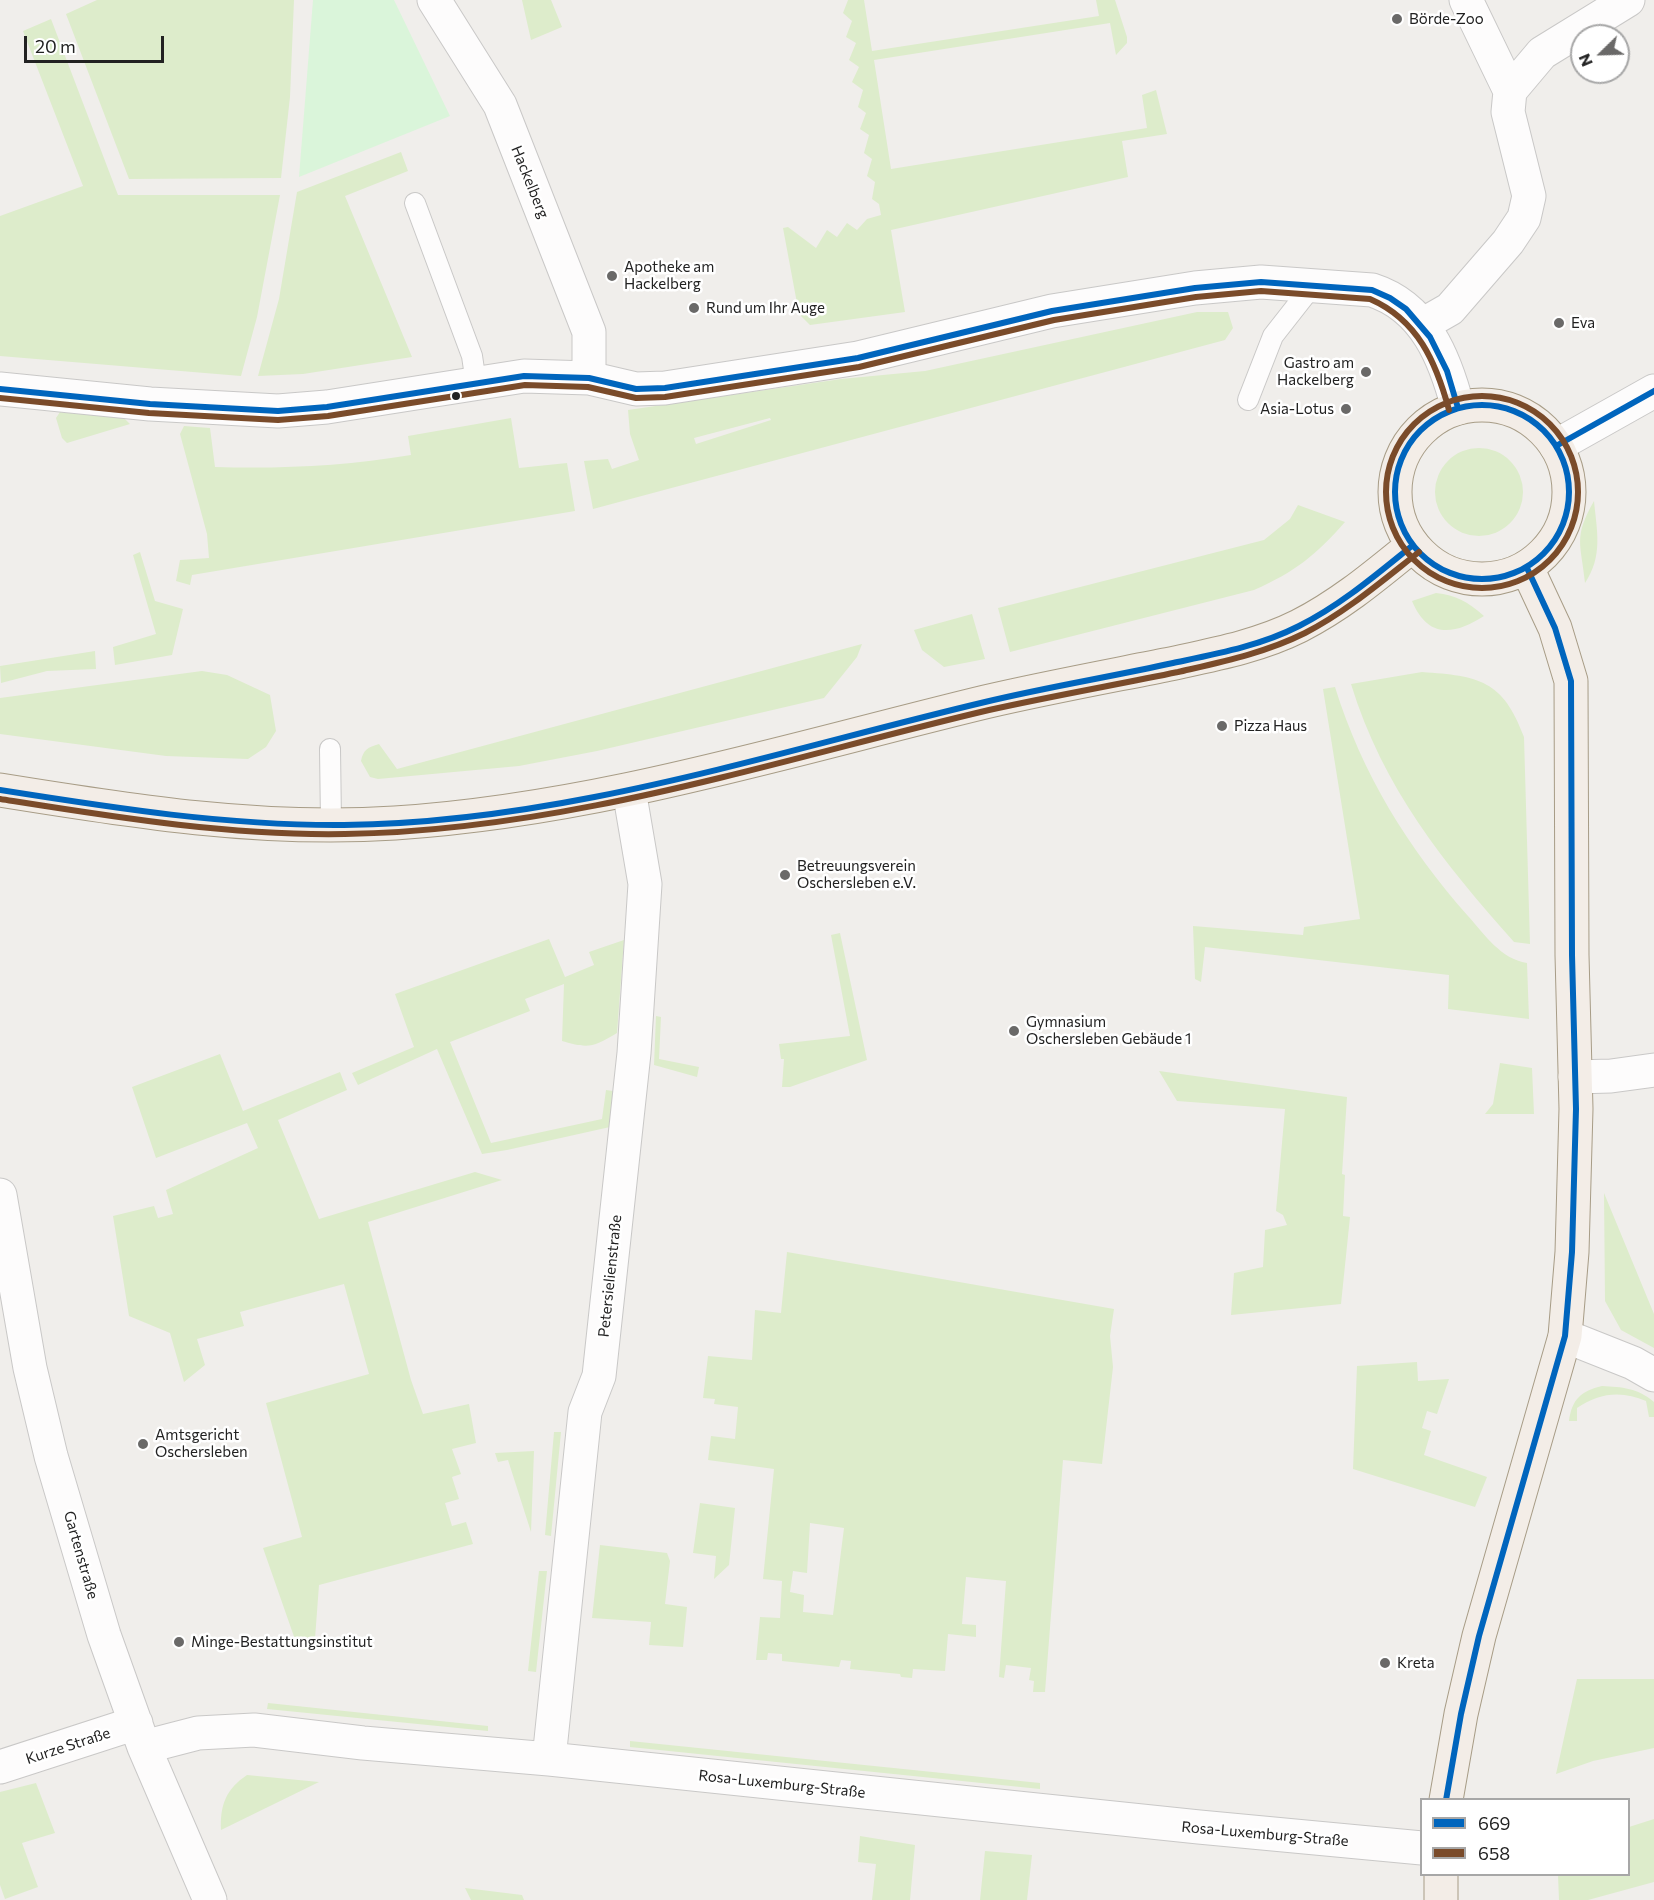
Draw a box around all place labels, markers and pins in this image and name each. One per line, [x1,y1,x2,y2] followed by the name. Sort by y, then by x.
[1409,10,1484,28] place label: Börde-Zoo
[1390,12,1404,26] marker: Börde-Zoo
[624,258,714,293] place label: Apotheke am Hackelberg
[605,269,619,283] marker: Apotheke am Hackelberg
[706,299,825,317] place label: Rund um Ihr Auge
[687,301,701,315] marker: Rund um Ihr Auge
[1571,314,1595,332] place label: Eva
[1552,316,1566,330] marker: Eva
[1277,354,1354,389] place label: Gastro am Hackelberg
[1359,365,1373,379] marker: Gastro am Hackelberg
[450,390,462,402] unlabelled marker
[1260,400,1334,418] place label: Asia-Lotus
[1339,402,1353,416] marker: Asia-Lotus
[1234,717,1307,735] place label: Pizza Haus
[1215,719,1229,733] marker: Pizza Haus
[797,857,916,892] place label: Betreuungsverein Oschersleben e.V.
[778,868,792,882] marker: Betreuungsverein Oschersleben e.V.
[1026,1013,1191,1048] place label: Gymnasium Oschersleben Gebäude 1
[1007,1024,1021,1038] marker: Gymnasium Oschersleben Gebäude 1
[155,1426,248,1461] place label: Amtsgericht Oschersleben
[136,1437,150,1451] marker: Amtsgericht Oschersleben
[191,1633,373,1651] place label: Minge-Bestattungsinstitut
[172,1635,186,1649] marker: Minge-Bestattungsinstitut
[1397,1654,1435,1672] place label: Kreta
[1378,1656,1392,1670] marker: Kreta

